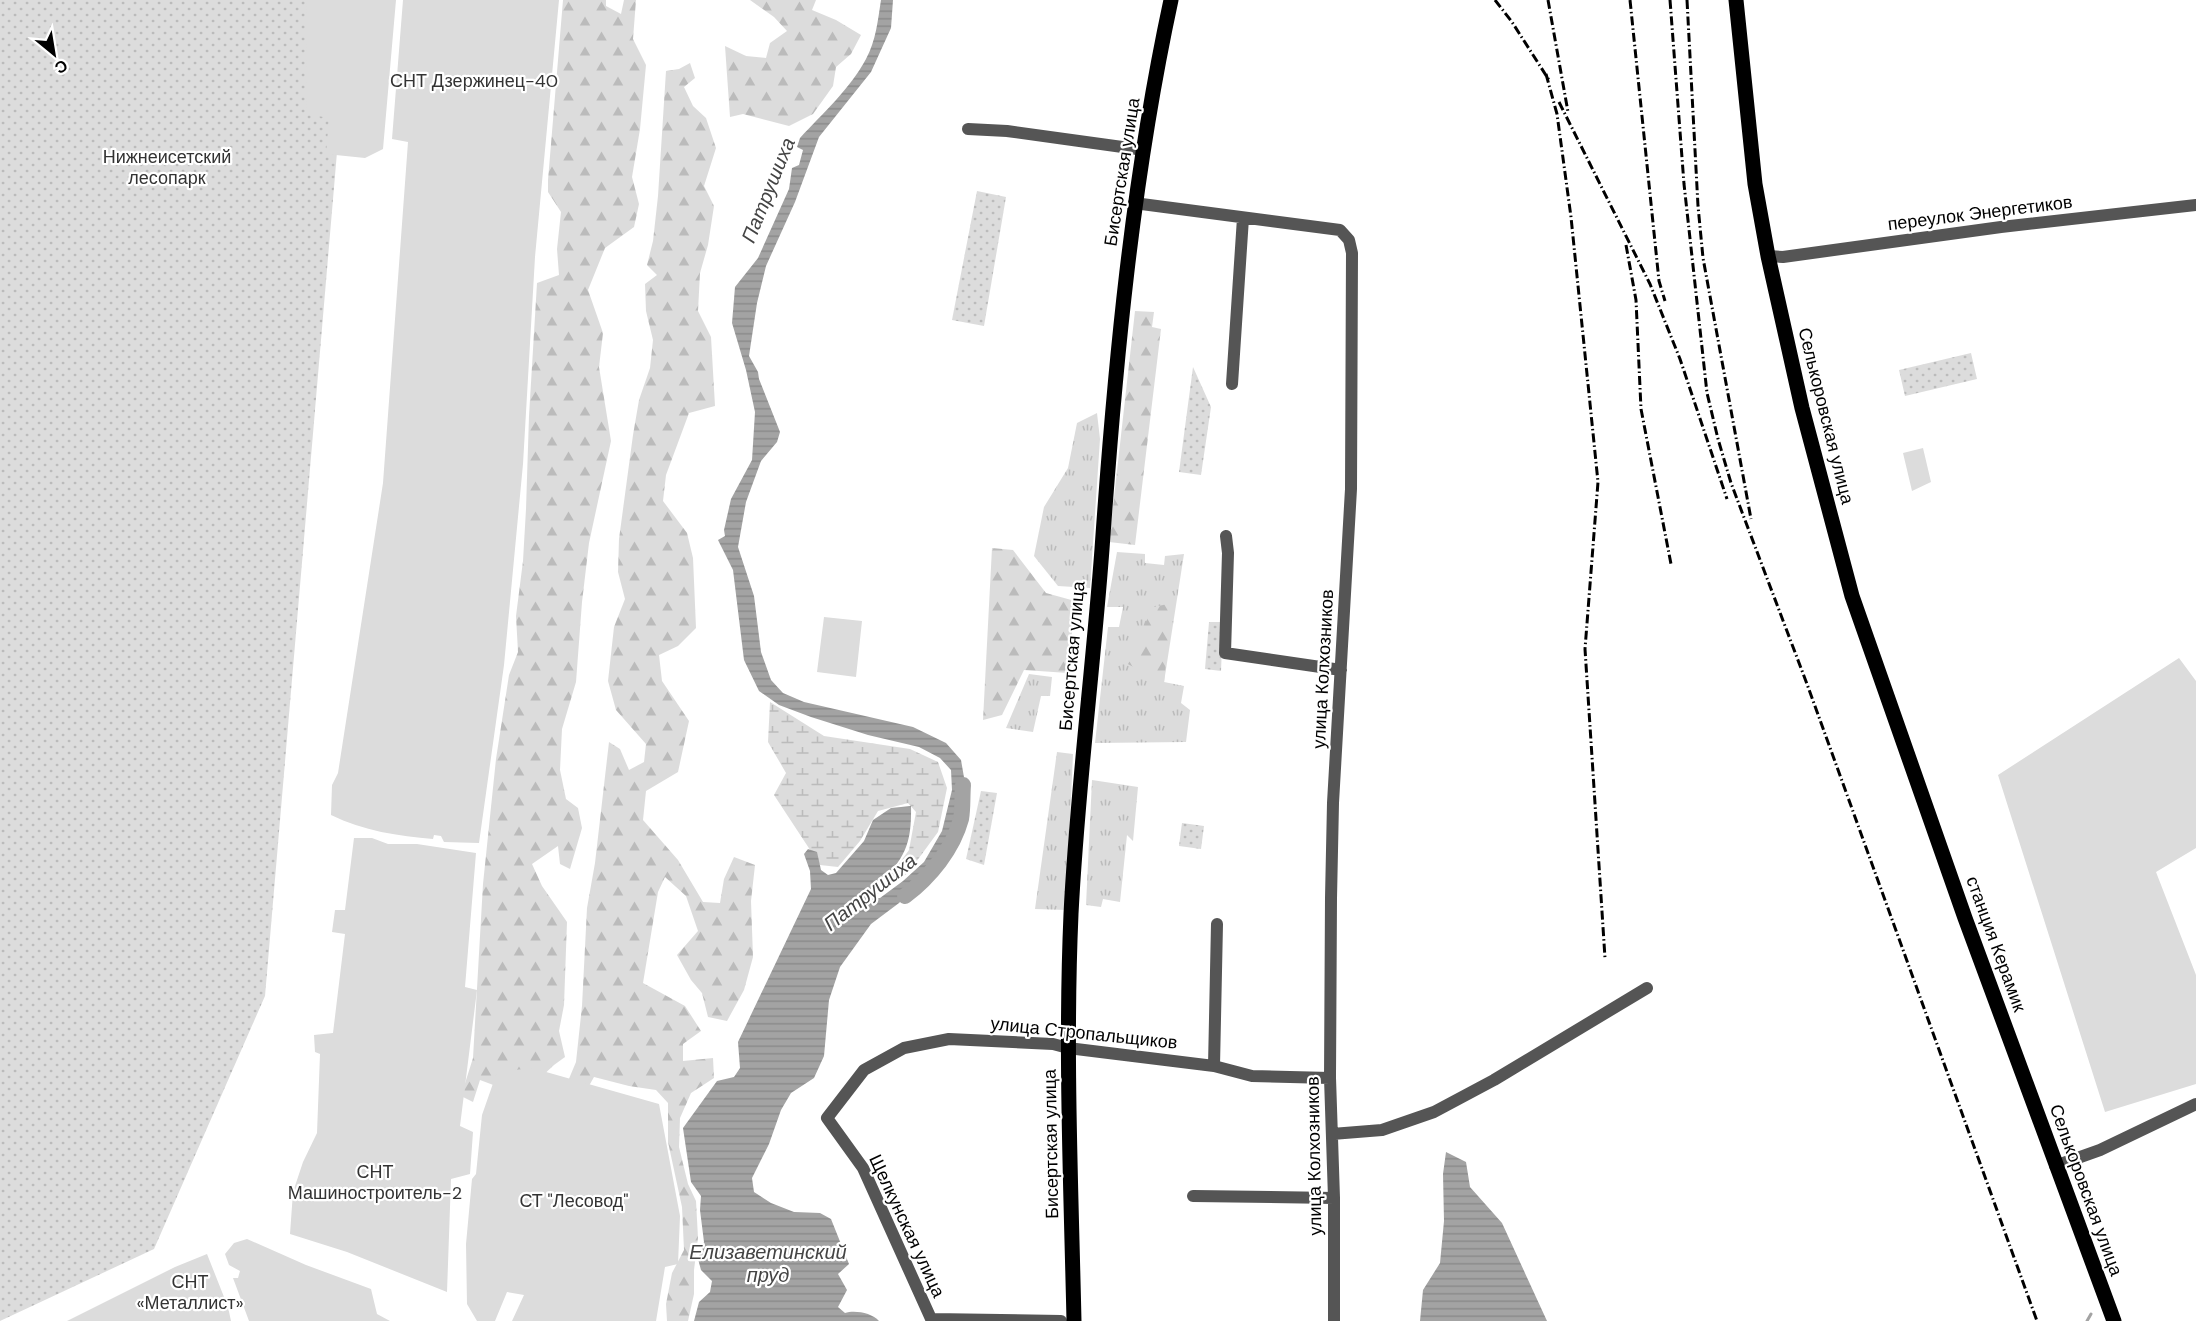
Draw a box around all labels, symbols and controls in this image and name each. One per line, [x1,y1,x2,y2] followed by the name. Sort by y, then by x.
[24,24,84,84] north arrow
[51,55,72,79] text: С
[390,69,558,93] park label: СНТ Дзержинец-40
[1098,95,1146,248] street label: Бисертская улица
[735,134,801,246] water label: Патрушиха
[103,145,231,190] park label: Нижнеисетский лесопарк
[1886,190,2074,236] street label: переулок Энергетиков
[1792,325,1860,508] street label: Селькоровская улица
[1054,579,1091,732] street label: Бисертская улица
[1307,589,1339,749] street label: улица Колхозников
[818,848,922,936] water label: Патрушиха
[1960,873,2032,1015] street label: станция Керамик
[989,1011,1179,1055] street label: улица Стропальщиков
[1038,1068,1064,1219] street label: Бисертская улица
[1301,1076,1327,1236] street label: улица Колхозников
[2044,1101,2129,1280] street label: Селькоровская улица
[863,1151,951,1302] street label: Щелкунская улица
[288,1160,462,1205] park label: СНТ Машиностроитель-2
[519,1189,629,1213] park label: СТ "Лесовод"
[689,1239,847,1288] water label: Елизаветинский пруд
[136,1270,244,1315] park label: СНТ «Металлист»

